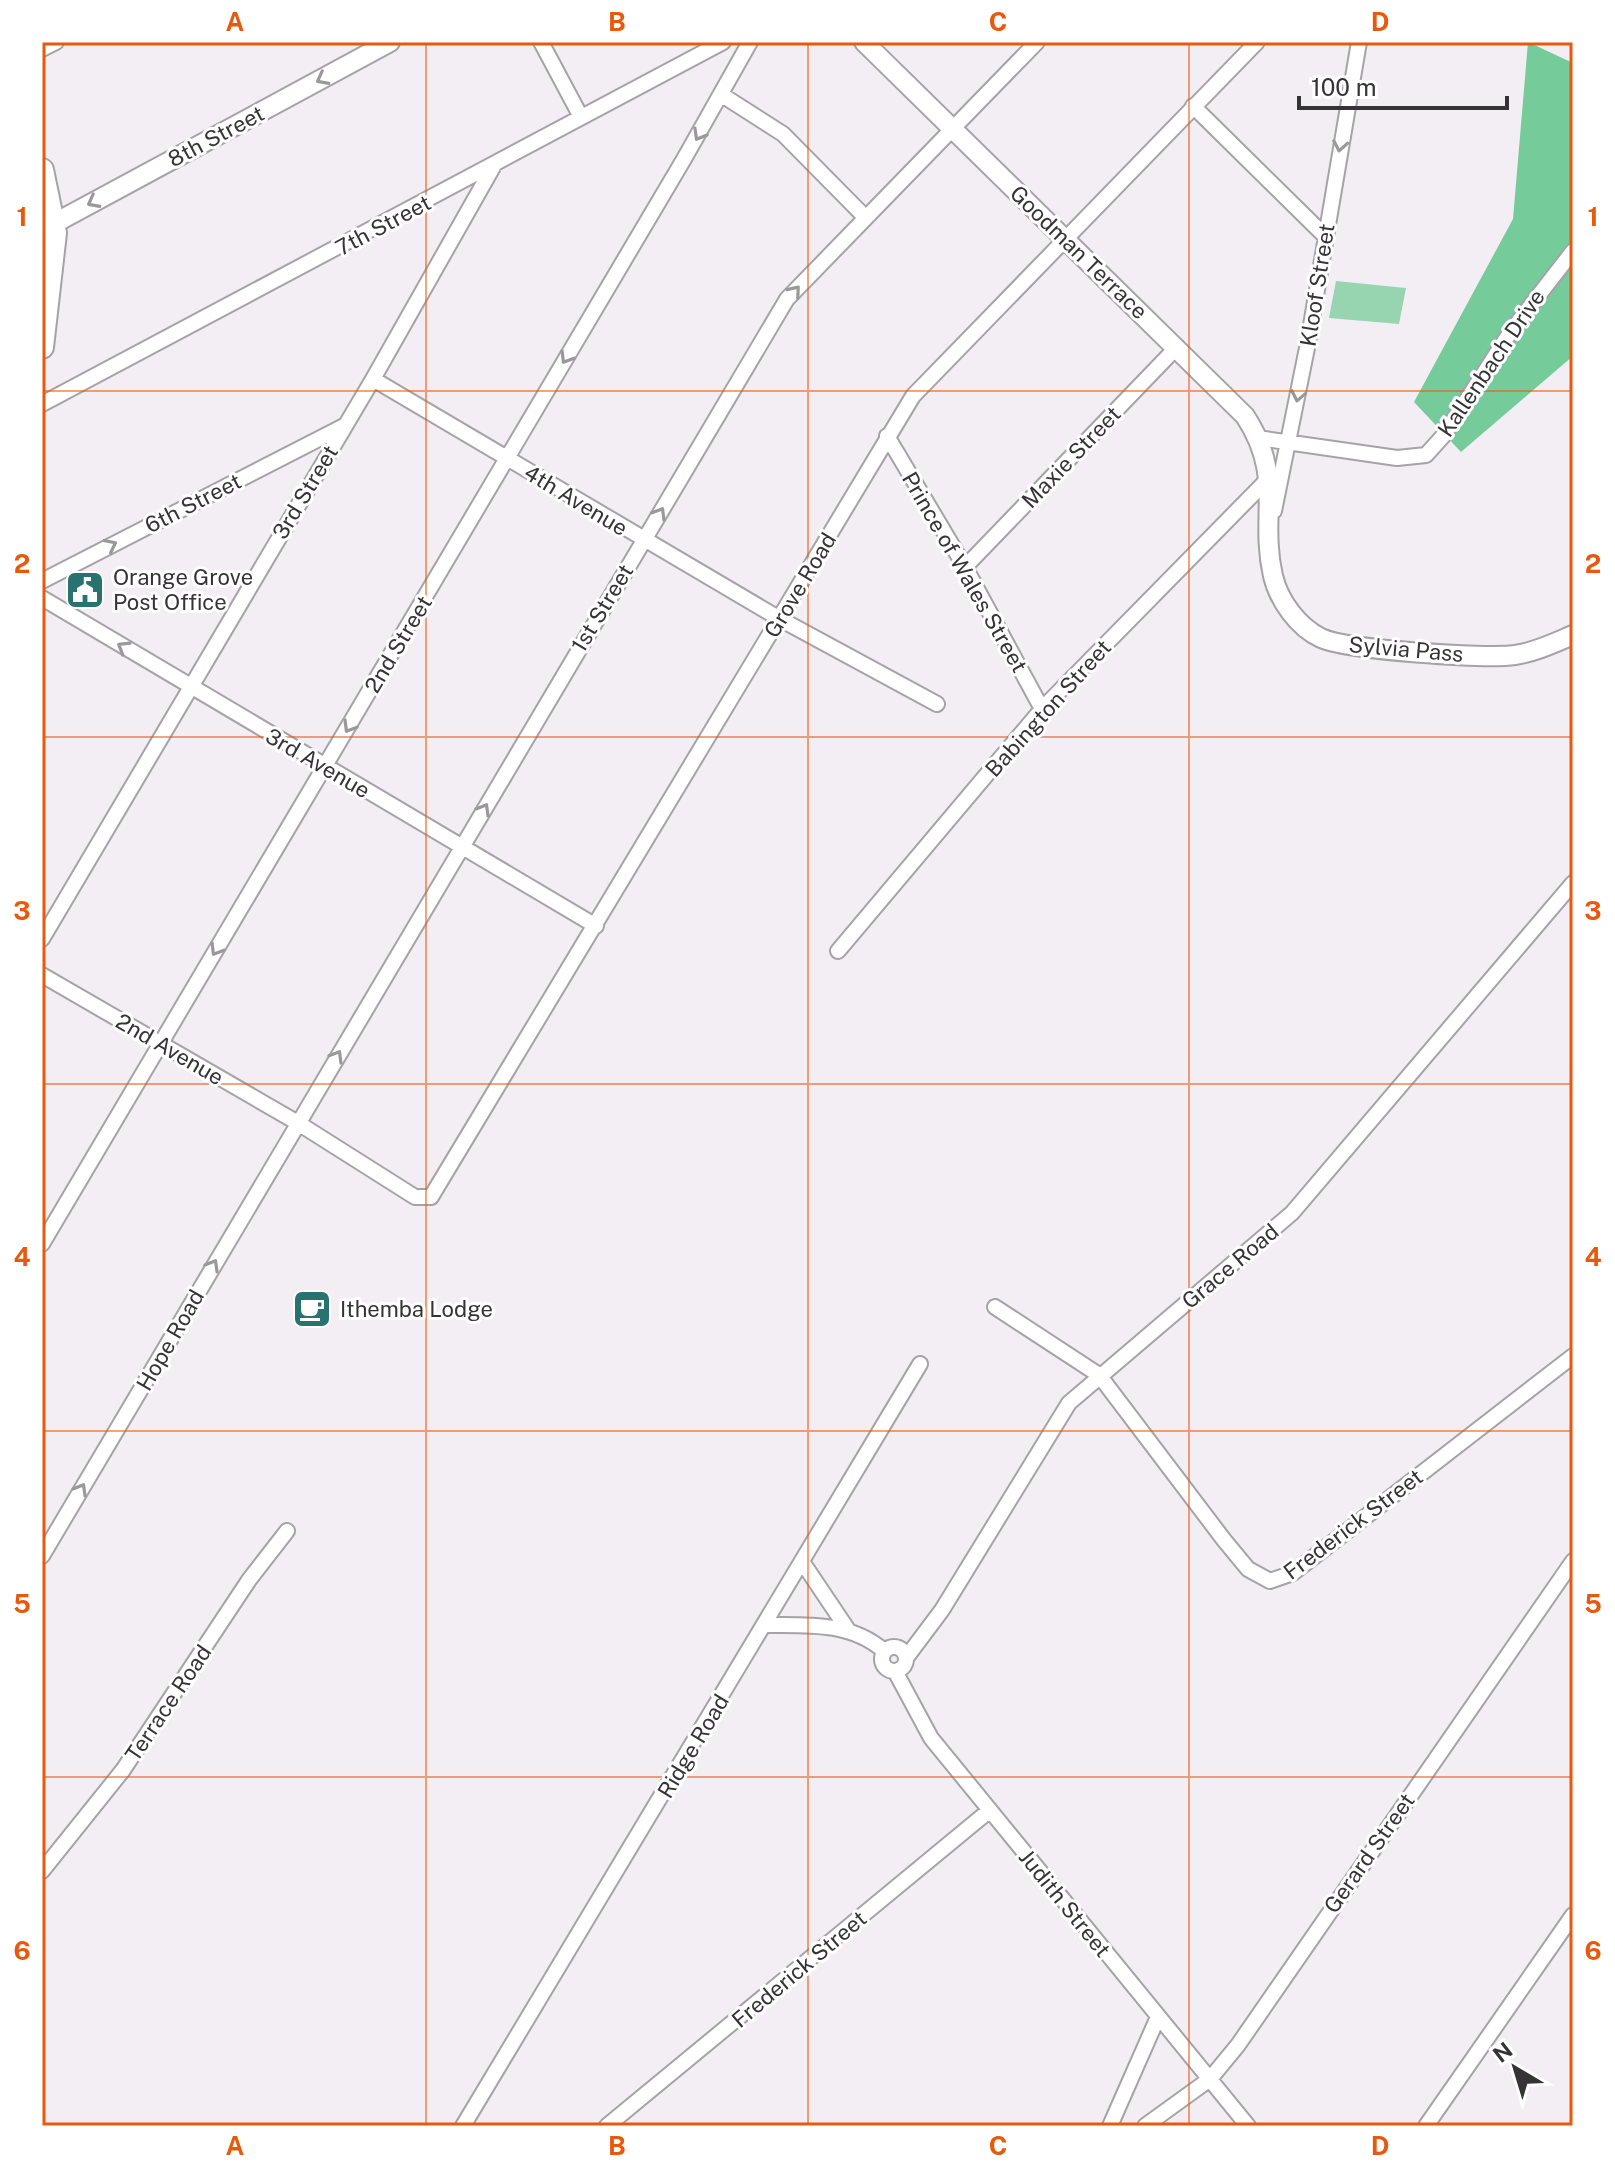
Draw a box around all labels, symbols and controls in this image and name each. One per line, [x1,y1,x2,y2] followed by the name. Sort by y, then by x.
[226,6,245,37] text: A
[608,6,626,37] text: B
[989,6,1007,37] text: C
[1371,6,1389,37] text: D
[1299,60,1507,110] scale bar
[316,69,330,85] one-way arrow
[1311,73,1377,101] text: 100 m
[164,100,268,172] street label: 8th Street
[693,126,709,141] one-way arrow
[1333,140,1350,153] one-way arrow
[1005,180,1153,324] street label: Goodman Terrace
[331,189,435,261] street label: 7th Street
[87,192,101,208] one-way arrow
[16,201,28,232] text: 1
[1587,201,1599,232] text: 1
[1294,222,1340,348] street label: Kloof Street
[1432,284,1550,442] street label: Kallenbach Drive
[785,285,800,300] one-way arrow
[560,349,576,364] one-way arrow
[1290,389,1307,402] one-way arrow
[1016,401,1126,513] street label: Maxie Street
[267,440,343,544] street label: 3rd Street
[520,459,632,541] street label: 4th Avenue
[897,467,1033,677] street label: Prince of Wales Street
[141,468,245,538] street label: 6th Street
[650,507,665,522] one-way arrow
[759,528,841,642] street label: Grove Road
[103,540,118,555] one-way arrow
[14,548,30,579] text: 2
[1585,548,1601,579] text: 2
[566,559,638,657] street label: 1st Street
[113,564,253,615] place label: Orange Grove Post Office
[64,569,106,611] public building icon: Orange Grove Post Office
[359,591,437,697] street label: 2nd Street
[1348,631,1464,667] street label: Sylvia Pass
[980,634,1116,782] street label: Babington Street
[117,641,132,656] one-way arrow
[343,718,359,733] one-way arrow
[261,723,375,803] street label: 3rd Avenue
[474,803,490,817] one-way arrow
[13,895,31,926] text: 3
[1584,895,1602,926] text: 3
[210,941,225,956] one-way arrow
[112,1008,228,1090] street label: 2nd Avenue
[328,1050,343,1065] one-way arrow
[1176,1218,1284,1314] street label: Grace Road
[13,1241,31,1272] text: 4
[1584,1241,1602,1272] text: 4
[203,1259,219,1274] one-way arrow
[131,1285,209,1395] street label: Hope Road
[291,1288,333,1330] cafe icon: Ithemba Lodge
[340,1296,493,1322] place label: Ithemba Lodge
[1278,1463,1428,1585] street label: Frederick Street
[71,1483,87,1498] one-way arrow
[13,1588,31,1619] text: 5
[1584,1588,1602,1619] text: 5
[120,1640,216,1766] street label: Terrace Road
[652,1689,734,1803] street label: Ridge Road
[1318,1788,1420,1918] street label: Gerard Street
[1014,1844,1116,1962] street label: Judith Street
[727,1905,871,2033] street label: Frederick Street
[13,1935,31,1966] text: 6
[1584,1935,1602,1966] text: 6
[1475,2028,1555,2108] north arrow
[1488,2037,1517,2068] text: N
[226,2130,245,2161] text: A
[608,2130,626,2161] text: B
[989,2130,1007,2161] text: C
[1371,2130,1389,2161] text: D

